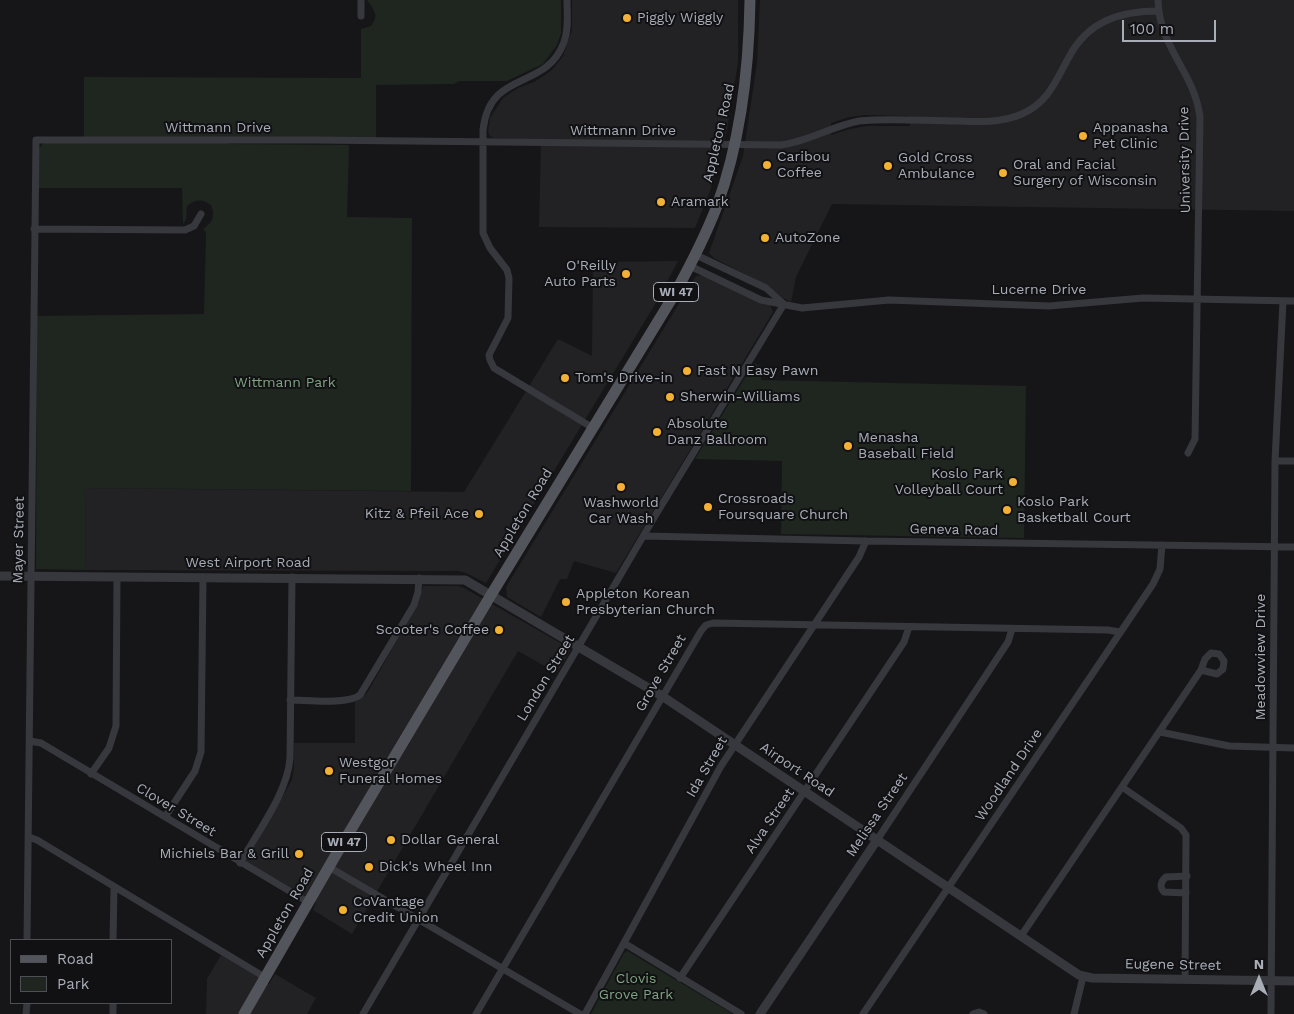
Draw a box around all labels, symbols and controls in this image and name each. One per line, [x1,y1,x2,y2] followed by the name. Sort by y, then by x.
[637,10,723,26] place label: Piggly Wiggly
[1124,10,1218,42] scale bar
[621,12,633,24] marker: Piggly Wiggly
[1130,20,1174,38] text: 100 m
[699,82,739,184] street label: Appleton Road
[1176,106,1194,214] street label: University Drive
[165,120,271,136] street label: Wittmann Drive
[1093,120,1168,152] place label: Appanasha Pet Clinic
[570,123,676,139] street label: Wittmann Drive
[1077,130,1089,142] marker: Appanasha Pet Clinic
[777,149,830,182] place label: Caribou Coffee
[898,150,975,182] place label: Gold Cross Ambulance
[1013,157,1157,190] place label: Oral and Facial Surgery of Wisconsin
[761,159,773,171] marker: Caribou Coffee
[882,160,894,172] marker: Gold Cross Ambulance
[997,167,1009,179] marker: Oral and Facial Surgery of Wisconsin
[671,194,729,210] place label: Aramark
[655,196,667,208] marker: Aramark
[775,230,840,246] place label: AutoZone
[759,232,771,244] marker: AutoZone
[544,258,616,290] place label: O'Reilly Auto Parts
[620,268,632,280] marker: O'Reilly Auto Parts
[654,282,698,302] road number: WI 47
[992,282,1086,298] street label: Lucerne Drive
[697,363,818,379] place label: Fast N Easy Pawn
[681,365,693,377] marker: Fast N Easy Pawn
[575,370,673,386] place label: Tom's Drive-in
[559,372,571,384] marker: Tom's Drive-in
[234,375,336,391] park label: Wittmann Park
[680,389,800,405] place label: Sherwin-Williams
[664,391,676,403] marker: Sherwin-Williams
[667,416,767,448] place label: Absolute Danz Ballroom
[651,426,663,438] marker: Absolute Danz Ballroom
[858,430,954,462] place label: Menasha Baseball Field
[842,440,854,452] marker: Menasha Baseball Field
[490,465,556,561] street label: Appleton Road
[895,466,1003,498] place label: Koslo Park Volleyball Court
[1007,476,1019,488] marker: Koslo Park Volleyball Court
[615,481,627,493] marker: Washworld Car Wash
[718,491,848,524] place label: Crossroads Foursquare Church
[1017,494,1131,526] place label: Koslo Park Basketball Court
[583,495,659,528] place label: Washworld Car Wash
[10,496,28,584] street label: Mayer Street
[702,501,714,513] marker: Crossroads Foursquare Church
[1001,504,1013,516] marker: Koslo Park Basketball Court
[365,506,469,522] place label: Kitz & Pfeil Ace
[473,508,485,520] marker: Kitz & Pfeil Ace
[909,521,999,539] street label: Geneva Road
[185,555,311,571] street label: West Airport Road
[576,586,715,618] place label: Appleton Korean Presbyterian Church
[1253,594,1269,720] street label: Meadowview Drive
[560,596,572,608] marker: Appleton Korean Presbyterian Church
[376,622,489,638] place label: Scooter's Coffee
[493,624,505,636] marker: Scooter's Coffee
[632,631,690,715] street label: Grove Street
[514,632,578,724] street label: London Street
[972,726,1046,824] street label: Woodland Drive
[683,734,731,800] street label: Ida Street
[757,739,837,801] street label: Airport Road
[339,755,442,788] place label: Westgor Funeral Homes
[323,765,335,777] marker: Westgor Funeral Homes
[843,770,911,860] street label: Melissa Street
[133,780,219,840] street label: Clover Street
[742,785,798,857] street label: Alva Street
[322,832,366,852] road number: WI 47
[401,832,499,848] place label: Dollar General
[385,834,397,846] marker: Dollar General
[159,846,289,862] place label: Michiels Bar & Grill
[293,848,305,860] marker: Michiels Bar & Grill
[379,859,493,875] place label: Dick's Wheel Inn
[363,861,375,873] marker: Dick's Wheel Inn
[253,865,317,961] street label: Appleton Road
[353,894,439,926] place label: CoVantage Credit Union
[337,904,349,916] marker: CoVantage Credit Union
[10,939,172,1004] legend
[57,950,94,968] text: Road
[1234,954,1284,1004] north arrow
[1125,956,1221,974] street label: Eugene Street
[1254,956,1264,972] text: N
[599,971,673,1004] park label: Clovis Grove Park
[57,975,89,993] text: Park

